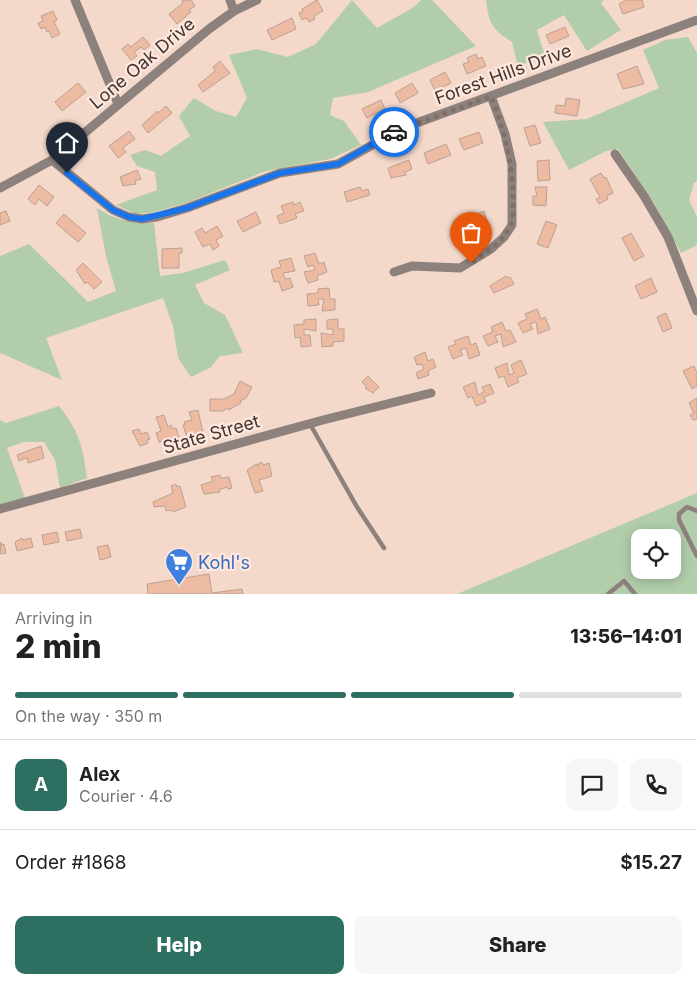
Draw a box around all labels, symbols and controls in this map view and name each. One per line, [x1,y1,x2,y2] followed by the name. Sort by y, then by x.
[85,13,199,113] street label: Lone Oak Drive
[432,40,574,108] street label: Forest Hills Drive
[369,107,419,157] courier
[380,118,408,146] icon: car
[46,122,88,173] pin
[53,129,81,157] icon: home
[450,212,492,263] pin
[457,219,485,247] icon: bag
[160,410,262,458] street label: State Street
[631,529,681,579] map controls
[631,529,681,579] button: locate
[164,547,194,586] supermarket icon: Kohl's
[198,552,250,573] place label: Kohl's
[15,608,92,628] text: Arriving in
[570,625,682,648] text: 13:56–14:01
[15,627,101,666] text: 2 min
[15,706,162,726] text: On the way · 350 m
[566,759,618,811] button: chat
[630,759,682,811] button: phone
[79,763,120,786] text: Alex
[34,773,48,796] text: A
[79,786,173,806] text: Courier · 4.6
[15,851,127,874] text: Order #1868
[620,851,682,874] text: $15.27
[15,916,344,974] button: Help
[354,916,682,974] button: Share

